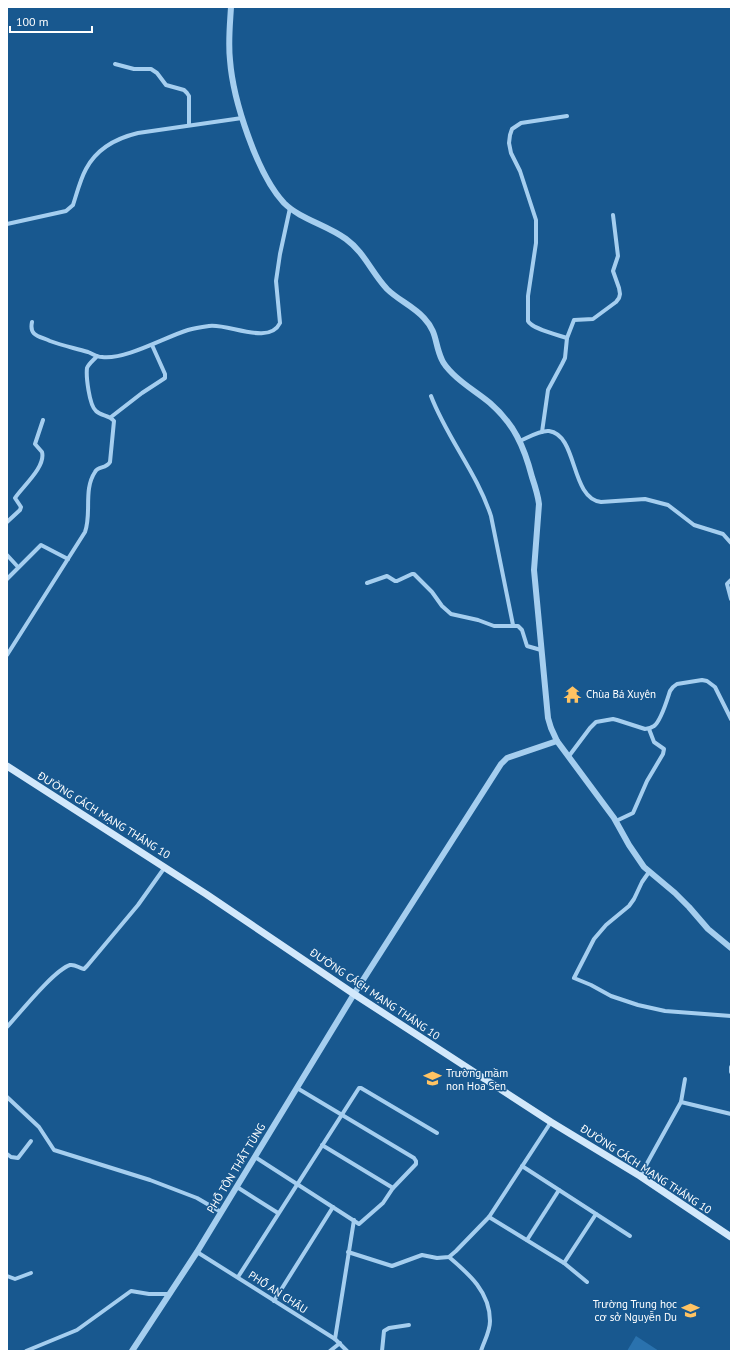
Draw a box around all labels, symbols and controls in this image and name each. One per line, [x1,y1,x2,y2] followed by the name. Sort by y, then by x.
[10,8,92,34] scale bar
[16,14,49,29] text: 100 m
[563,684,583,704] temple icon: Chùa Bá Xuyên
[586,687,656,701] place label: Chùa Bá Xuyên
[34,768,173,862] street label: ĐƯỜNG CÁCH MẠNG THÁNG 10
[307,945,443,1043] street label: ĐƯỜNG CÁCH MẠNG THÁNG 10
[446,1066,508,1093] place label: Trường mầm non Hoa Sen
[423,1069,443,1089] school or university icon: Trường mầm non Hoa Sen
[204,1120,268,1215] street label: PHỐ TÔN THẤT TÙNG
[577,1121,714,1217] street label: ĐƯỜNG CÁCH MẠNG THÁNG 10
[246,1268,310,1316] street label: PHỐ AN CHÂU
[593,1297,677,1324] place label: Trường Trung học cơ sở Nguyễn Du
[680,1300,700,1320] school or university icon: Trường Trung học cơ sở Nguyễn Du

